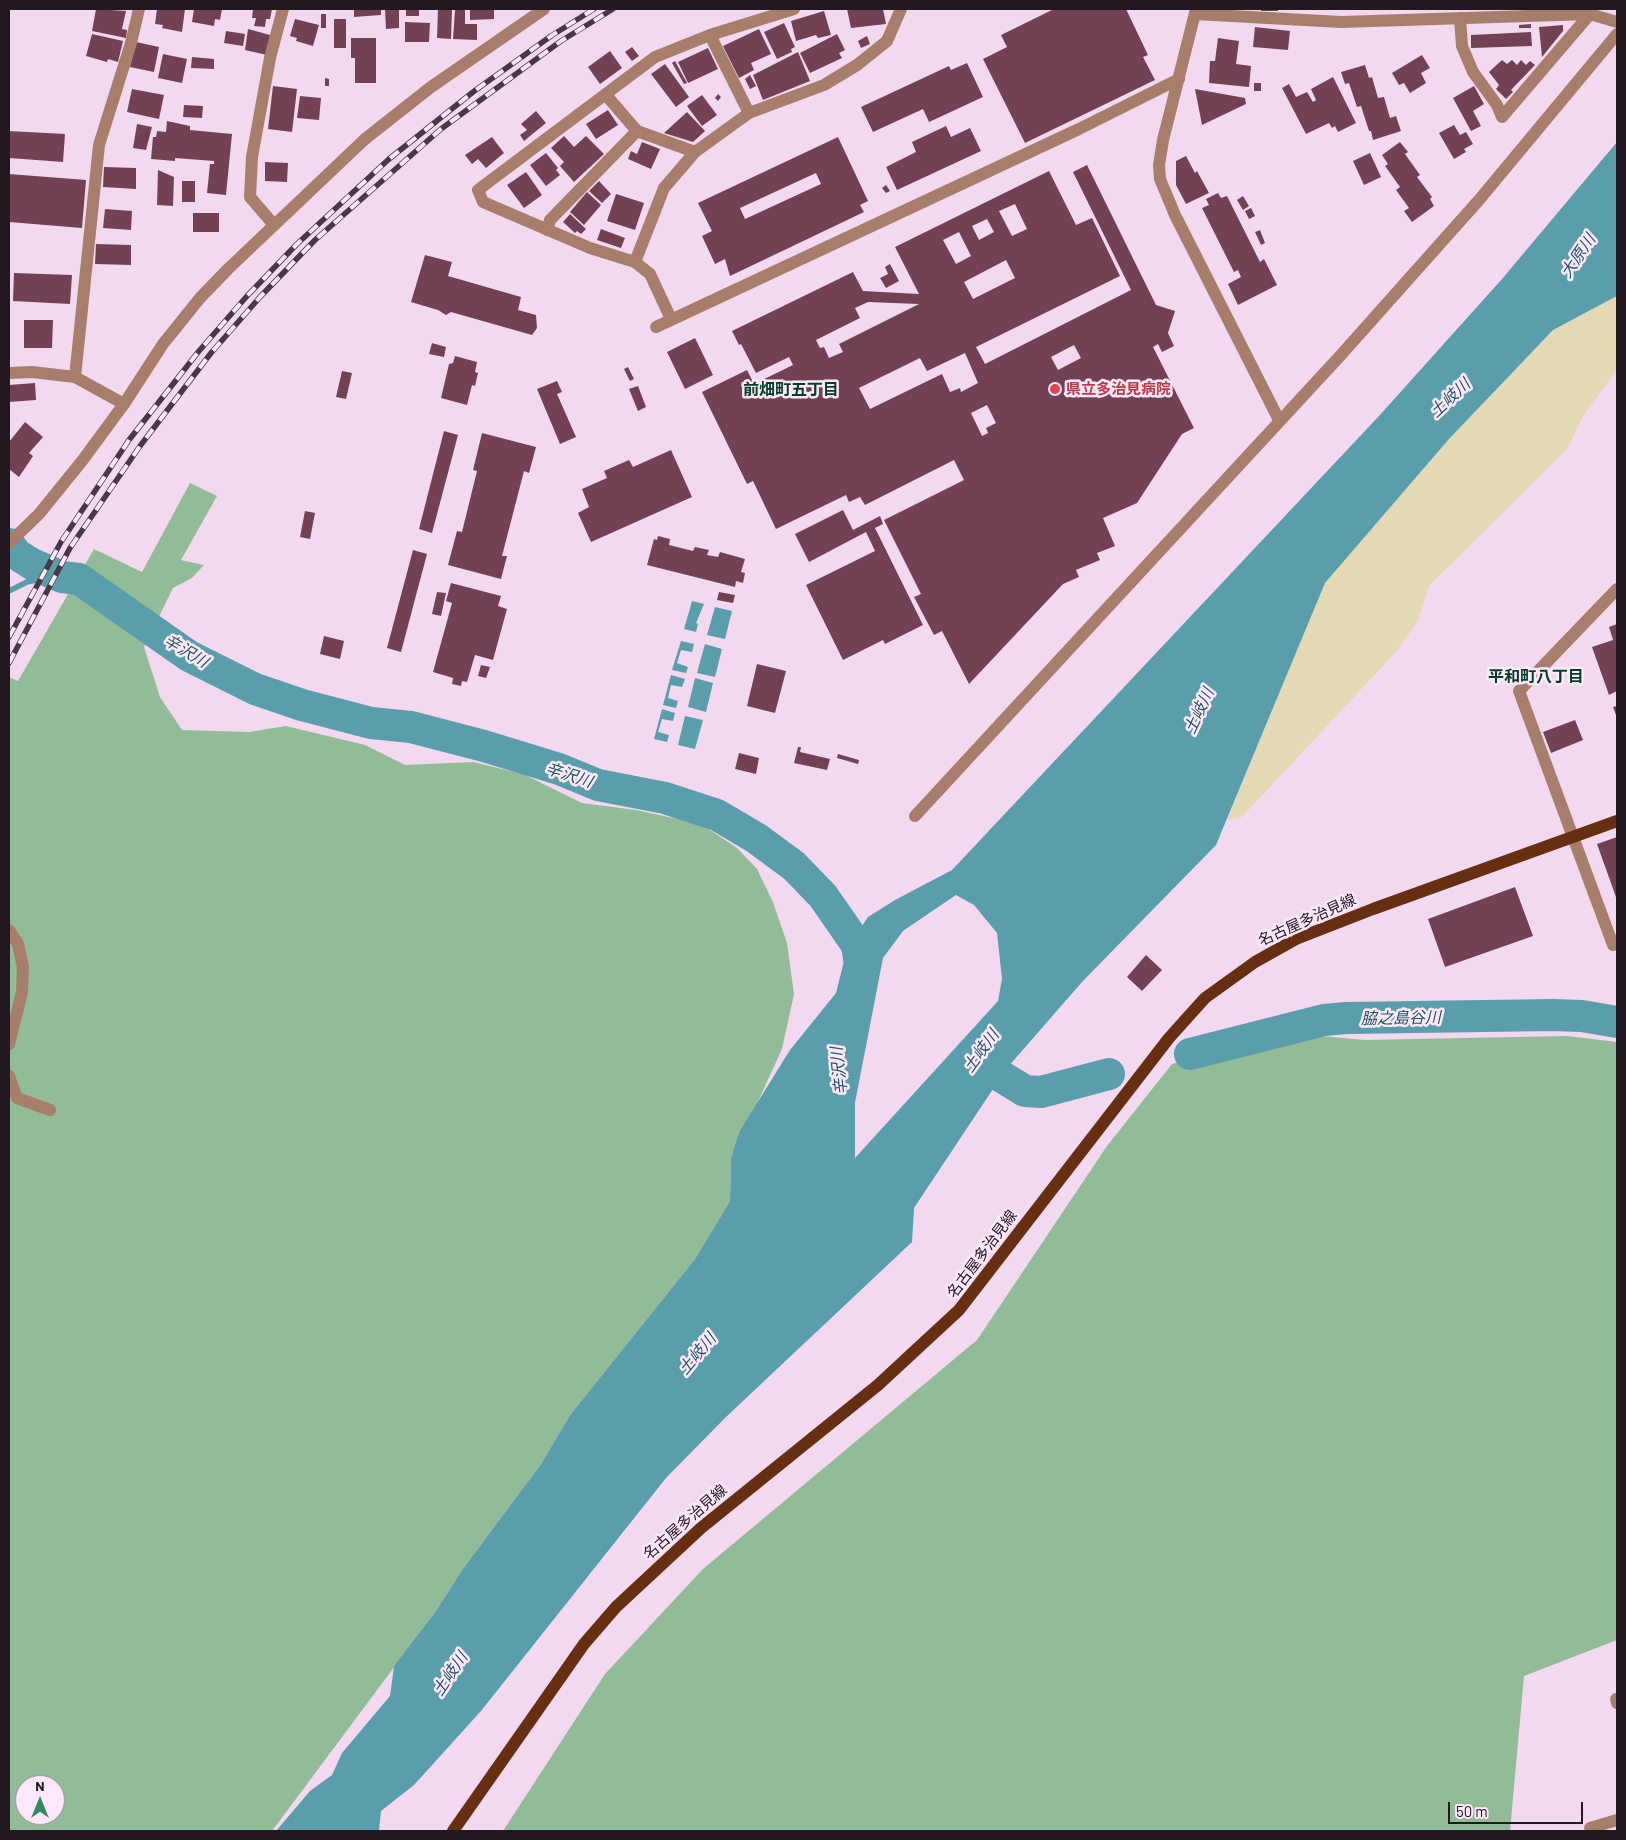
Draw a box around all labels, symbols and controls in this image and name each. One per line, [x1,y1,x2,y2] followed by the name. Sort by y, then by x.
[1557,231,1599,281] water label: 大原川
[1426,375,1474,421] water label: 土岐川
[743,380,839,400] district label: 前畑町五丁目
[1066,380,1171,398] place label: 県立多治見病院
[1048,382,1062,396] marker: 県立多治見病院
[160,630,212,672] water label: 辛沢川
[1488,667,1584,687] district label: 平和町八丁目
[1180,685,1218,737] water label: 土岐川
[543,758,595,792] water label: 辛沢川
[1255,890,1359,950] street label: 名古屋多治見線
[1361,1008,1441,1028] water label: 脇之島谷川
[959,1026,1003,1076] water label: 土岐川
[827,1046,851,1096] water label: 辛沢川
[943,1207,1021,1301] street label: 名古屋多治見線
[674,1329,720,1379] water label: 土岐川
[639,1481,731,1563] street label: 名古屋多治見線
[429,1649,471,1699] water label: 土岐川
[15,1775,65,1825] north arrow
[35,1777,45,1794] text: N
[1451,1792,1586,1824] scale bar
[1456,1802,1488,1820] text: 50 m

